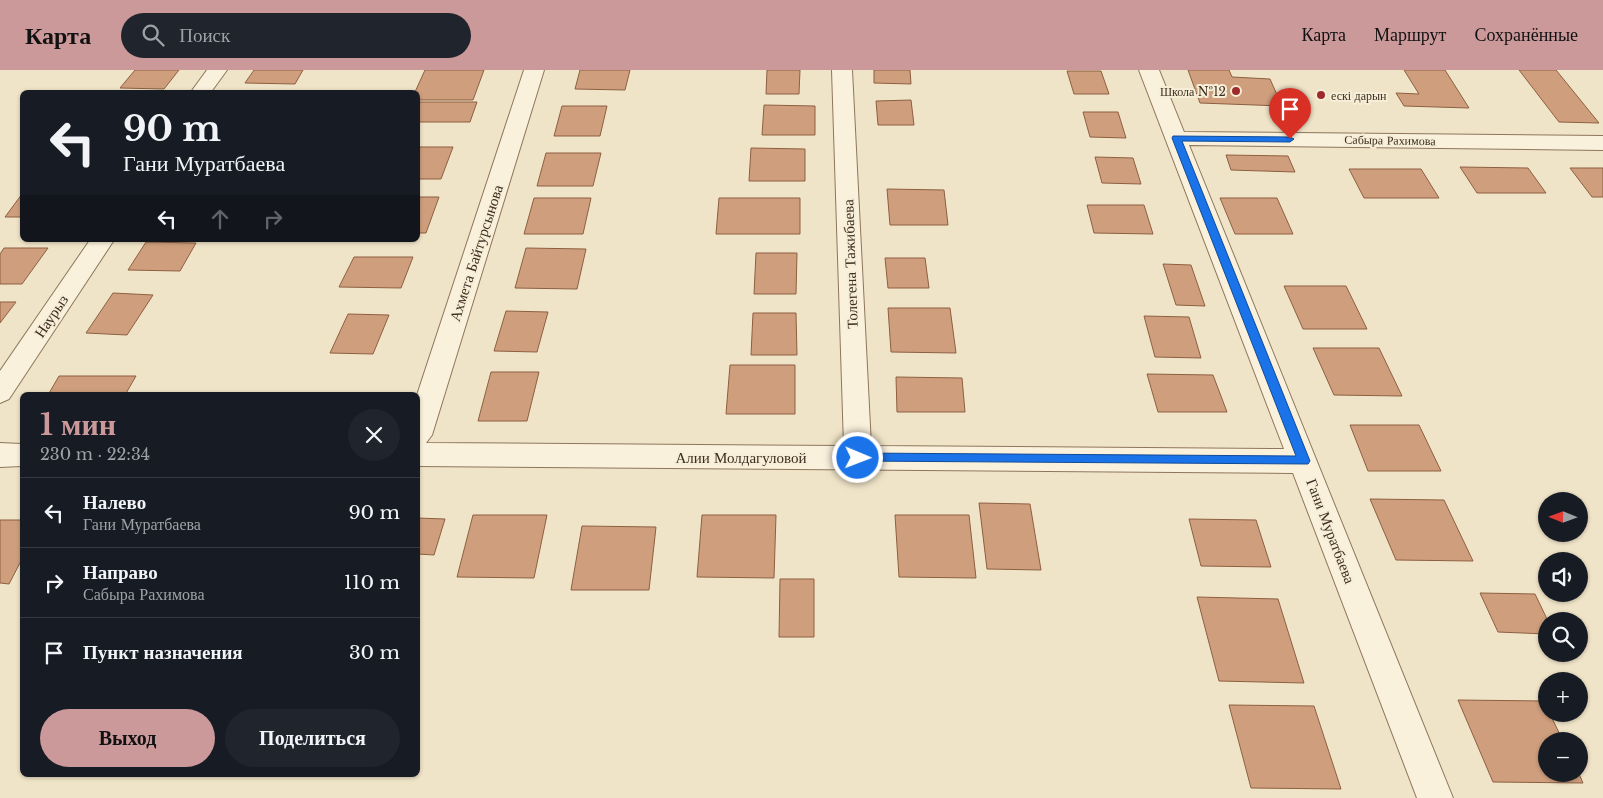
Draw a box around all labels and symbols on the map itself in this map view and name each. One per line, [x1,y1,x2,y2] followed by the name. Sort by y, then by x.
[1160,84,1226,99] place label: Школа №12
[1230,85,1242,97] marker: Школа №12
[1269,88,1311,139] pin
[1331,88,1387,103] place label: ескі дарын
[1315,89,1327,101] marker: ескі дарын
[1344,132,1436,148] street label: Сабыра Рахимова
[445,182,507,324] street label: Ахмета Байтурсынова
[838,199,862,329] street label: Толегена Тажибаева
[30,291,72,341] street label: Наурыз
[831,431,883,483] position arrow
[675,448,807,467] street label: Алии Молдагуловой
[1302,476,1360,586] street label: Гани Муратбаева
[1538,492,1588,542] north arrow

